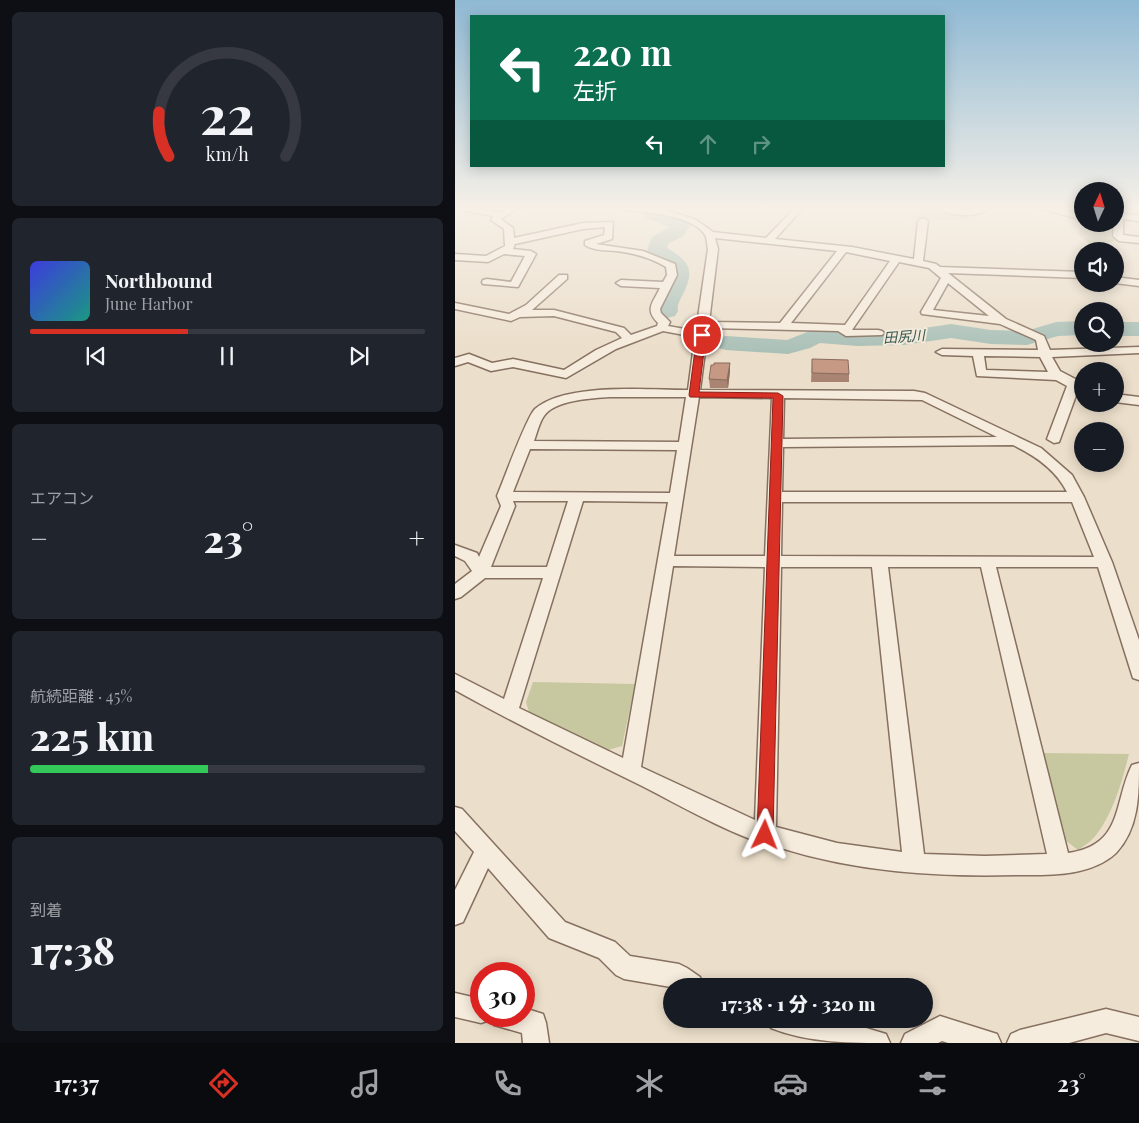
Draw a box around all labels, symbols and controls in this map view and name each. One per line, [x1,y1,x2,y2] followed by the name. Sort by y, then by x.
[573,28,672,75] text: 220 m
[490,35,555,100] icon: left
[573,75,617,105] text: 左折
[200,79,255,148] text: 22
[641,130,669,158] icon: left
[694,130,722,158] icon: ahead
[747,130,775,158] icon: right
[206,142,249,165] text: km/h
[1074,182,1124,232] north arrow
[1074,182,1124,472] map controls
[1074,242,1124,292] button: sound
[105,267,213,293] text: Northbound
[105,293,193,314] text: June Harbor
[1074,302,1124,352] button: search
[681,314,723,356] pin
[688,321,716,349] icon: arrive
[882,325,928,347] water label: 田尻川
[82,342,110,370] icon: previous
[213,342,241,370] icon: pause
[345,342,373,370] icon: next
[1074,362,1124,412] button: +
[1074,422,1124,472] button: −
[30,487,94,508] text: エアコン
[203,512,253,563] text: 23°
[30,519,48,556] text: −
[409,519,425,556] text: +
[30,685,132,706] text: 航続距離 · 45%
[30,710,154,761] text: 225 km
[738,808,790,860] position arrow
[30,899,62,920] text: 到着
[30,924,115,975] text: 17:38
[470,962,535,1027] speed limit sign: 30
[721,990,875,1016] text: 17:38 · 1 分 · 320 m
[206,1066,241,1101] icon: directions
[348,1066,383,1101] icon: music
[490,1066,525,1101] icon: phone
[632,1066,667,1101] icon: climate
[773,1066,808,1101] icon: car
[915,1066,950,1101] icon: filters
[53,1068,99,1098] text: 17:37
[1057,1068,1086,1098] text: 23°

